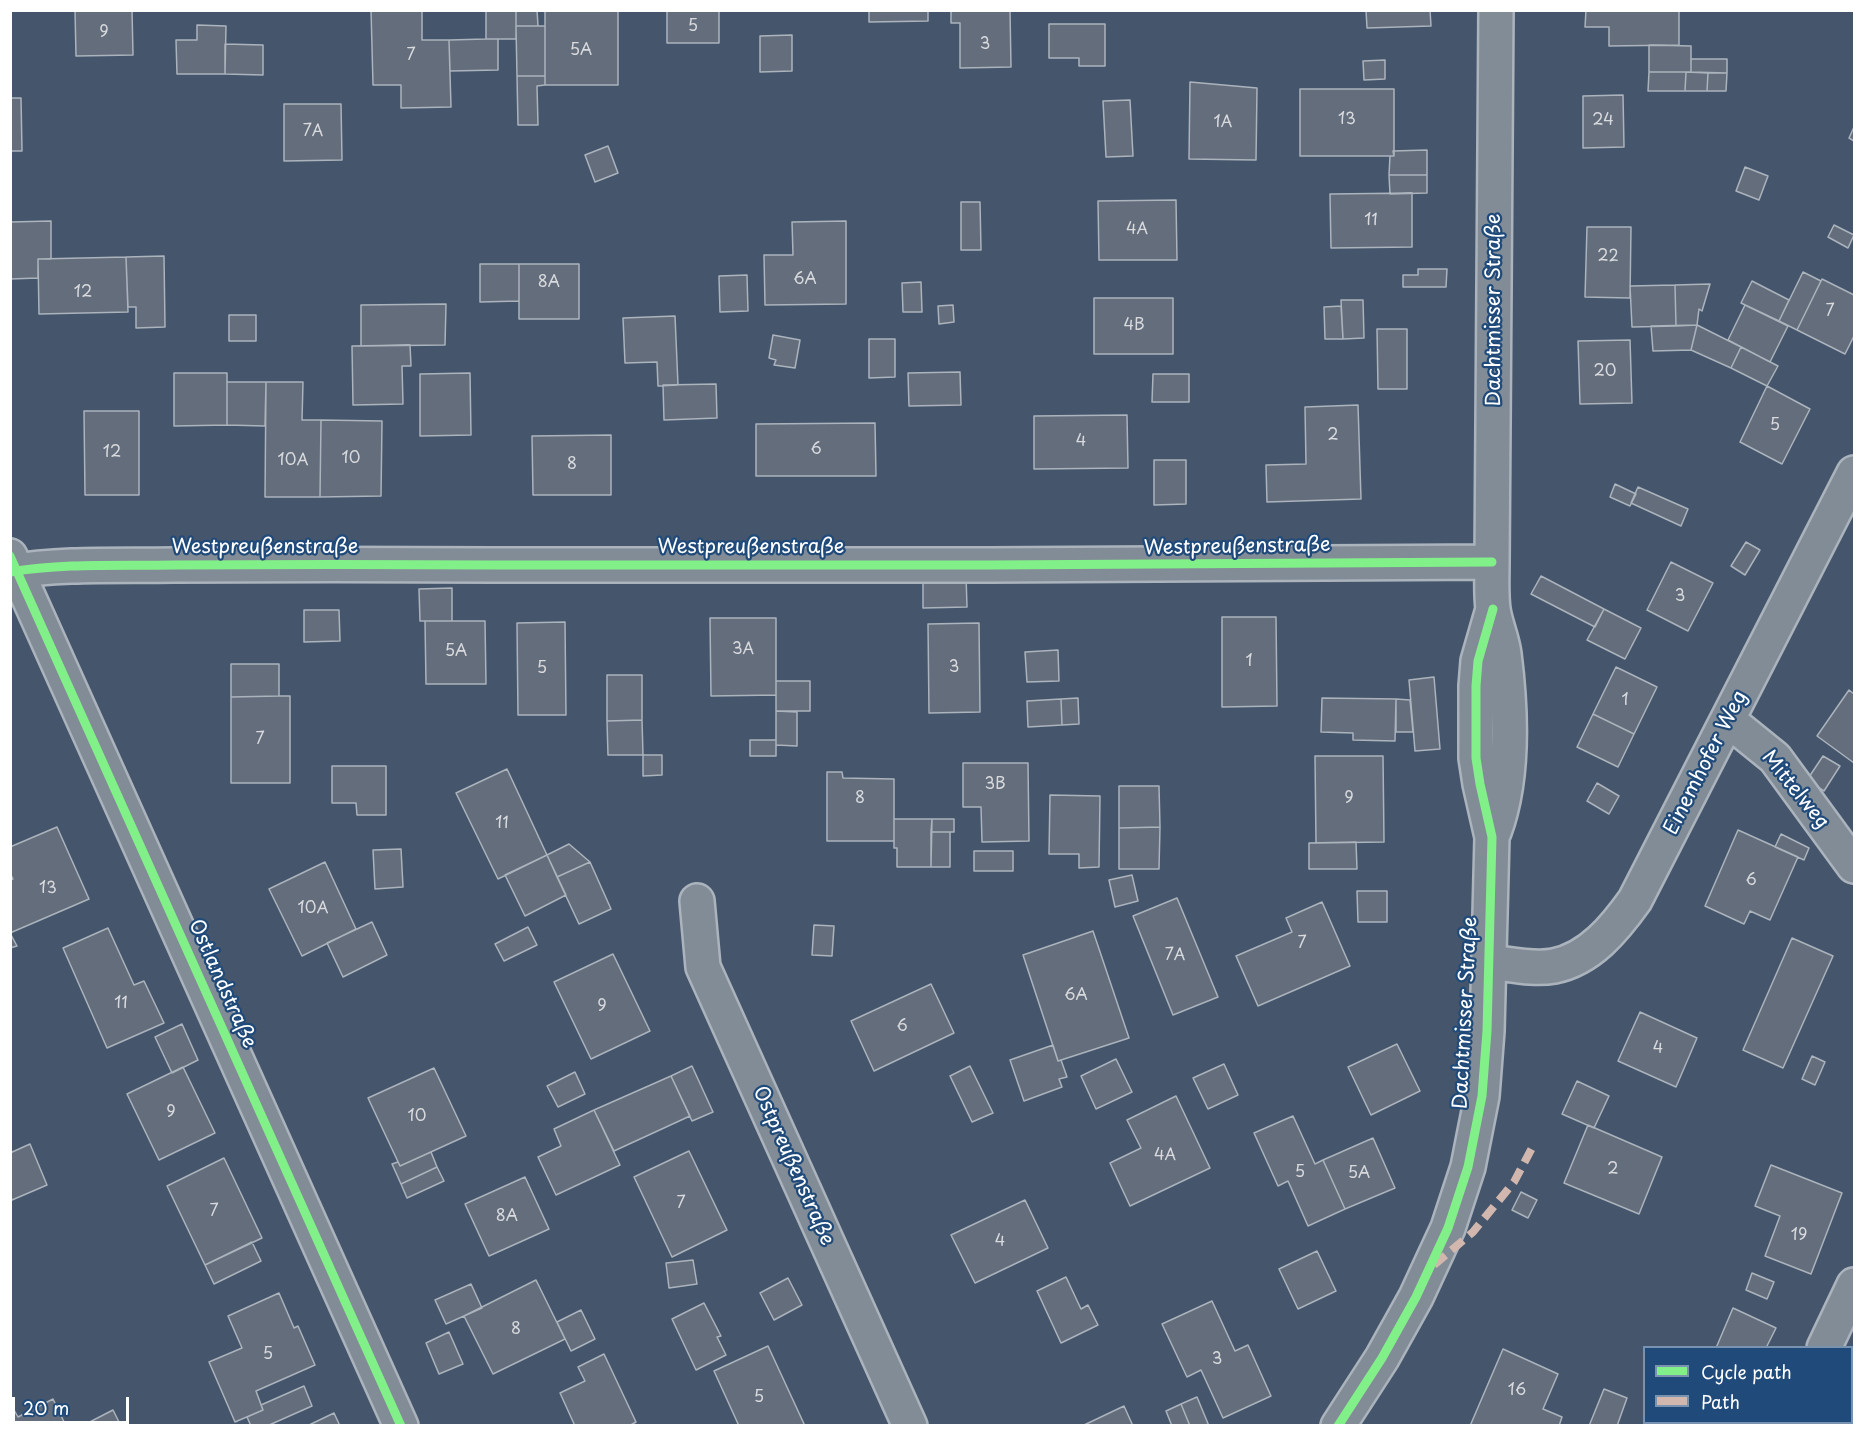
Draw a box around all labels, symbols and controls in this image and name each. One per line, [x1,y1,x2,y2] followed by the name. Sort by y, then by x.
[688,17,698,37] house number: 5
[99,23,109,43] house number: 9
[980,35,990,55] house number: 3
[570,41,592,61] house number: 5A
[406,46,416,66] house number: 7
[1338,110,1356,130] house number: 13
[1592,111,1614,131] house number: 24
[1214,113,1232,133] house number: 1A
[303,122,323,142] house number: 7A
[1364,211,1378,231] house number: 11
[1482,214,1506,406] street label: Dachtmisser Straße
[1126,220,1148,240] house number: 4A
[1597,247,1619,267] house number: 22
[793,270,817,290] house number: 6A
[538,273,560,293] house number: 8A
[74,283,92,303] house number: 12
[1825,302,1835,322] house number: 7
[1123,316,1145,336] house number: 4B
[1594,362,1616,382] house number: 20
[1770,416,1780,436] house number: 5
[1327,426,1339,446] house number: 2
[1076,432,1086,452] house number: 4
[810,440,822,460] house number: 6
[103,443,121,463] house number: 12
[342,449,360,469] house number: 10
[278,451,308,471] house number: 10A
[567,455,577,475] house number: 8
[1143,533,1331,561] street label: Westpreußenstraße
[172,535,358,559] street label: Westpreußenstraße
[658,535,844,559] street label: Westpreußenstraße
[1675,587,1685,607] house number: 3
[732,640,754,660] house number: 3A
[445,642,467,662] house number: 5A
[1245,652,1253,672] house number: 1
[949,658,959,678] house number: 3
[537,659,547,679] house number: 5
[1659,687,1753,839] street label: Einemhofer Weg
[1621,691,1629,711] house number: 1
[255,730,265,750] house number: 7
[1756,746,1834,834] street label: Mittelweg
[984,775,1006,795] house number: 3B
[855,789,865,809] house number: 8
[1344,789,1354,809] house number: 9
[495,814,509,834] house number: 11
[1745,871,1757,891] house number: 6
[39,879,57,899] house number: 13
[298,899,328,919] house number: 10A
[183,916,261,1052] street label: Ostlandstraße
[1449,916,1483,1110] street label: Dachtmisser Straße
[1297,934,1307,954] house number: 7
[1165,946,1185,966] house number: 7A
[1064,986,1088,1006] house number: 6A
[114,994,128,1014] house number: 11
[597,997,607,1017] house number: 9
[896,1017,908,1037] house number: 6
[1653,1039,1663,1059] house number: 4
[747,1083,839,1249] street label: Ostpreußenstraße
[166,1103,176,1123] house number: 9
[408,1107,426,1127] house number: 10
[1154,1146,1176,1166] house number: 4A
[1607,1160,1619,1180] house number: 2
[1295,1163,1305,1183] house number: 5
[1348,1164,1370,1184] house number: 5A
[676,1194,686,1214] house number: 7
[209,1202,219,1222] house number: 7
[496,1207,518,1227] house number: 8A
[1791,1226,1807,1246] house number: 19
[995,1232,1005,1252] house number: 4
[511,1320,521,1340] house number: 8
[263,1345,273,1365] house number: 5
[1643,1346,1853,1424] legend
[1212,1350,1222,1370] house number: 3
[1701,1358,1792,1385] text: Cycle path
[1508,1381,1526,1401] house number: 16
[15,1385,132,1423] scale bar
[754,1388,764,1408] house number: 5
[1701,1388,1740,1415] text: Path
[23,1394,69,1421] text: 20 m

